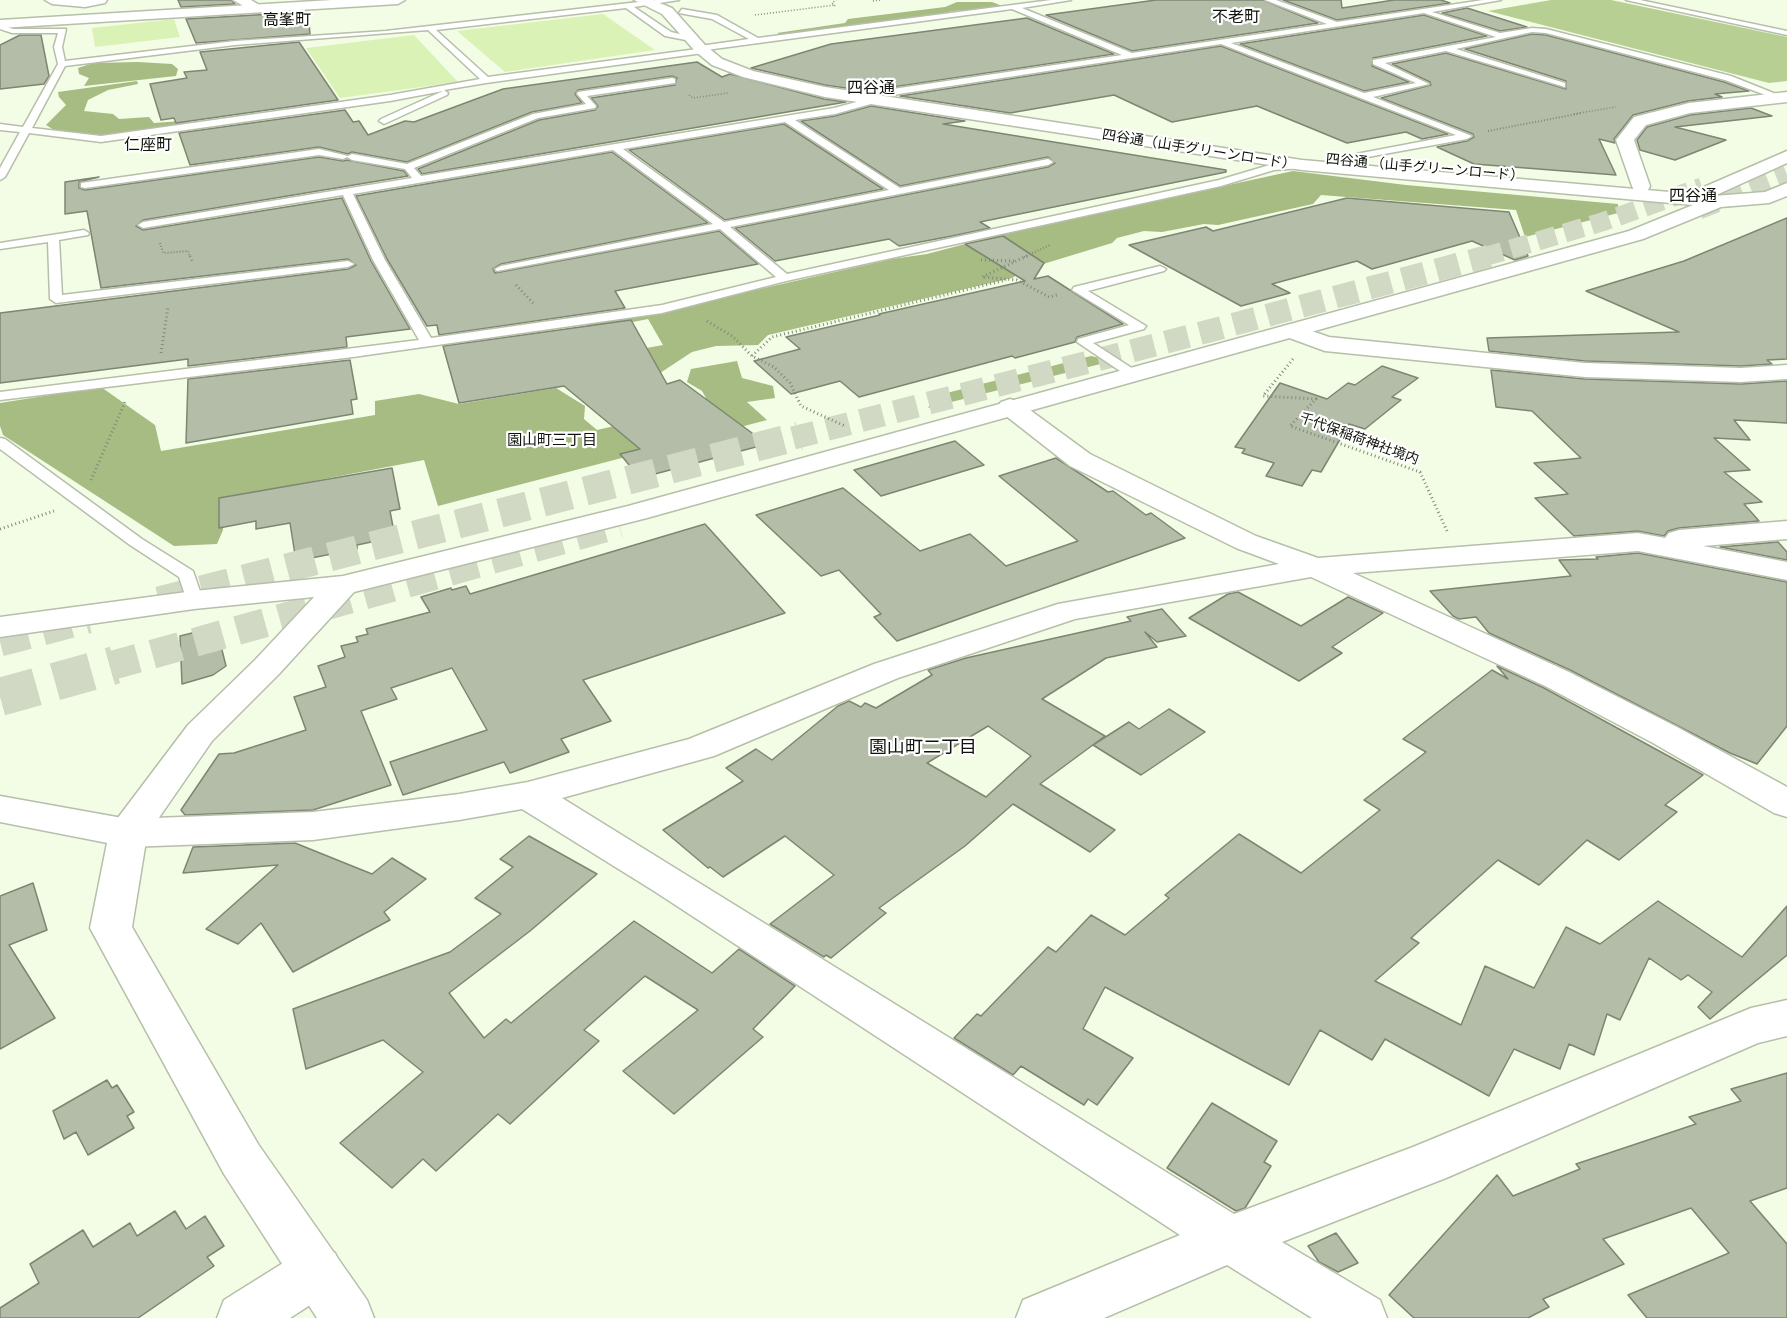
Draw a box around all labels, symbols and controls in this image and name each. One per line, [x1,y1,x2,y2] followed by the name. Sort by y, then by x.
[1212,7,1260,27] district label: 不老町
[263,10,311,30] district label: 高峯町
[847,78,895,98] district label: 四谷通
[1101,126,1297,174] street label: 四谷通（山手グリーンロード）
[124,135,172,155] district label: 仁座町
[1325,151,1525,185] street label: 四谷通 （山手グリーンロード）
[1669,186,1717,206] district label: 四谷通
[1297,410,1421,468] street label: 千代保稲荷神社境内
[507,432,597,450] district label: 園山町三丁目
[869,737,977,759] district label: 園山町二丁目

